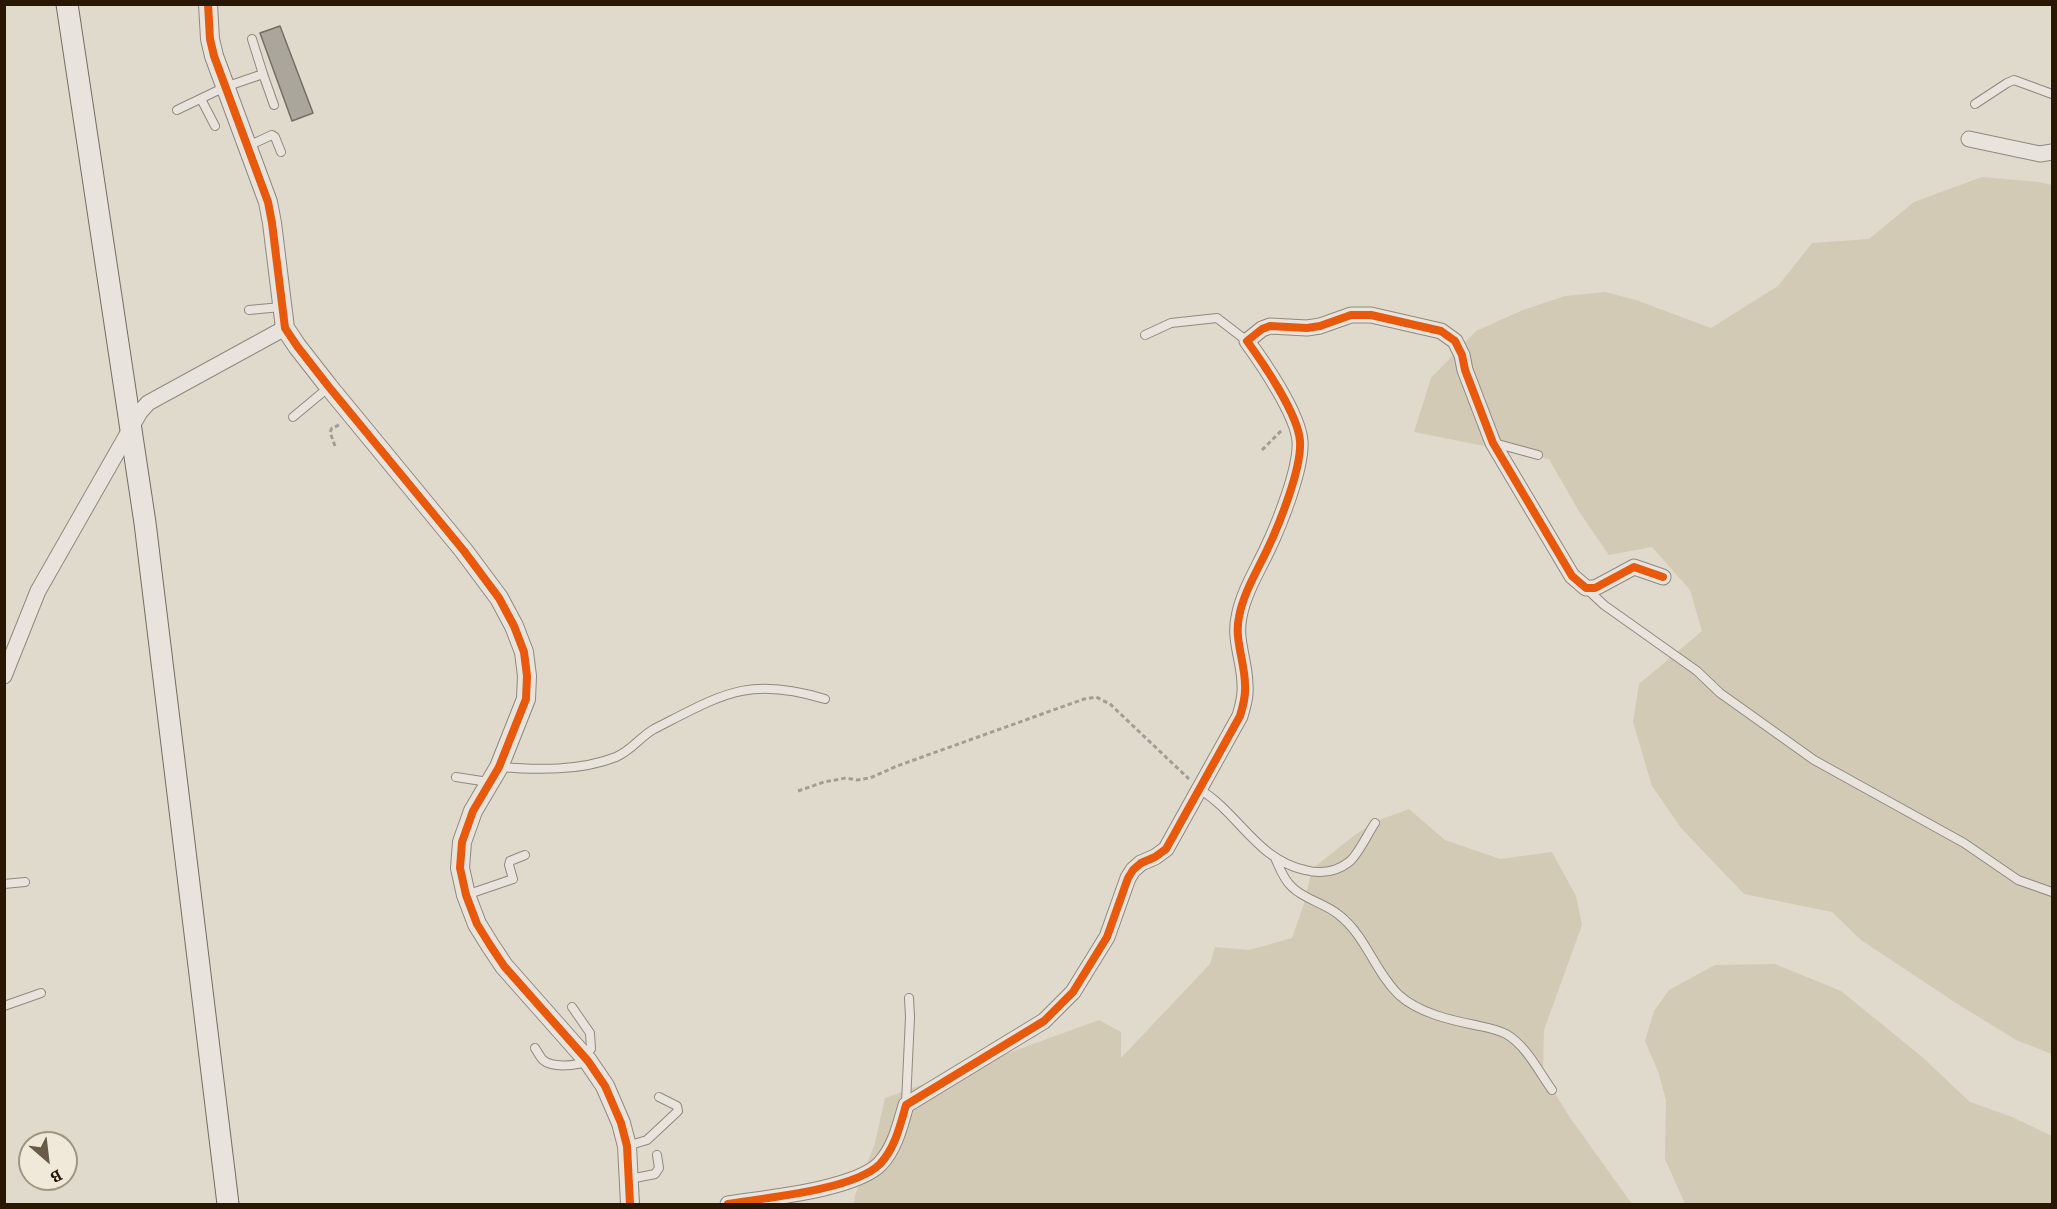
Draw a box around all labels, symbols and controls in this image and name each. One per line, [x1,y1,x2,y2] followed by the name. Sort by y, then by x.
[18,1131,78,1191] north arrow
[46,1163,65,1187] text: B

